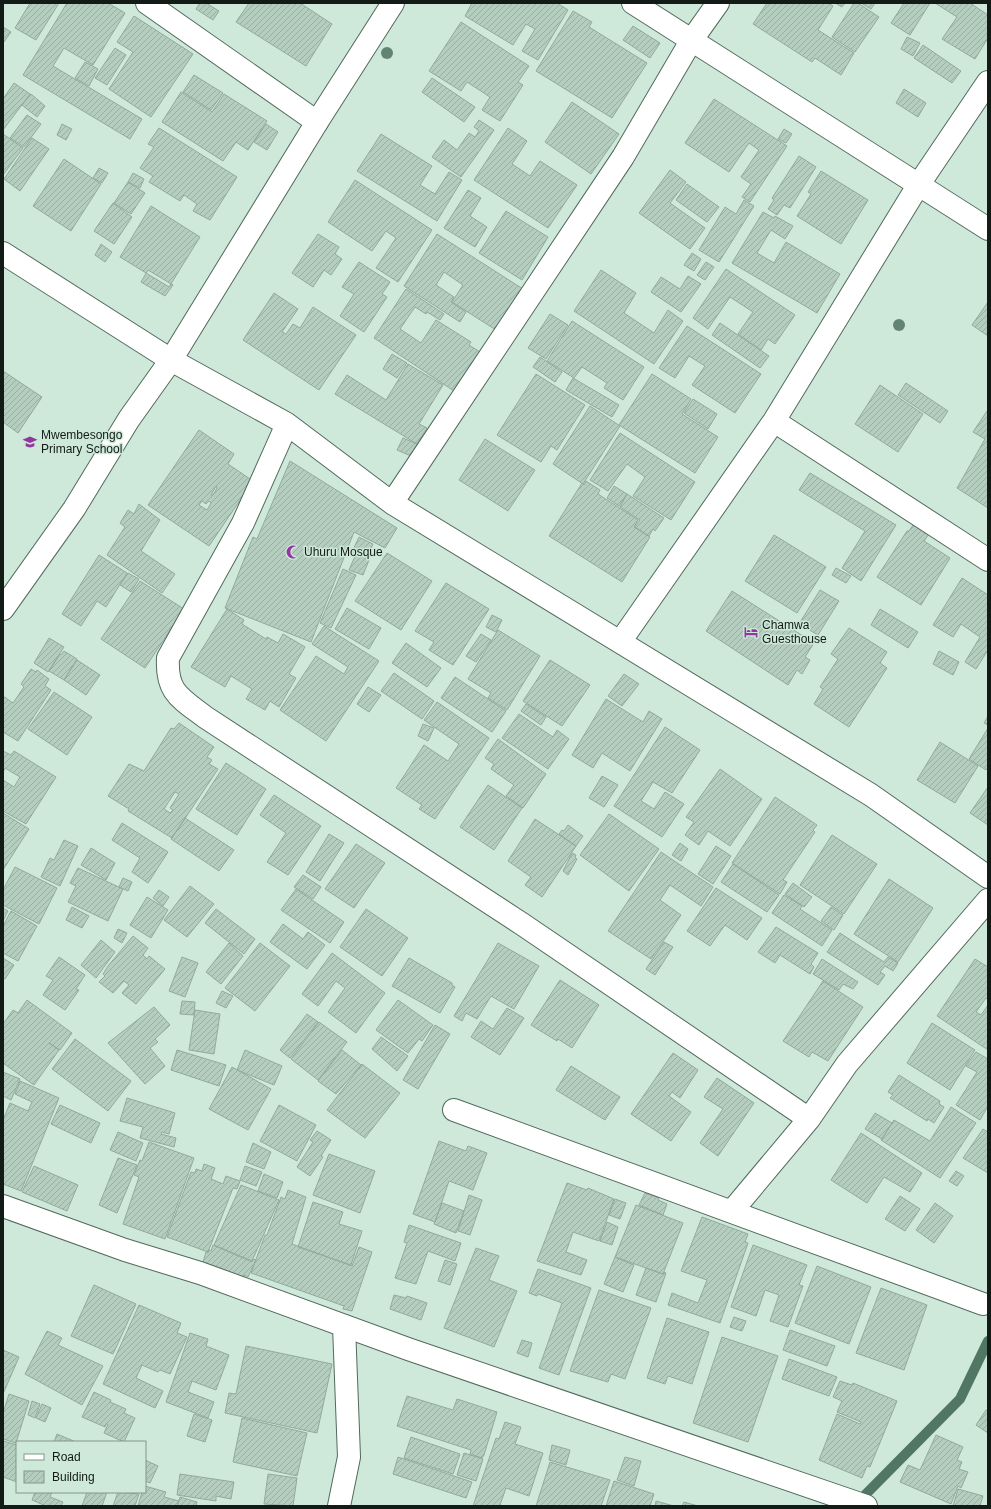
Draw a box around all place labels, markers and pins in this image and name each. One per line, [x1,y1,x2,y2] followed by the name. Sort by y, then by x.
[41,428,123,456] place label: Mwembesongo Primary School
[22,434,38,450] school or university icon: Mwembesongo Primary School
[285,544,301,560] mosque icon: Uhuru Mosque
[304,545,383,559] place label: Uhuru Mosque
[762,618,827,646] place label: Chamwa Guesthouse
[743,624,759,640] hotel icon: Chamwa Guesthouse

